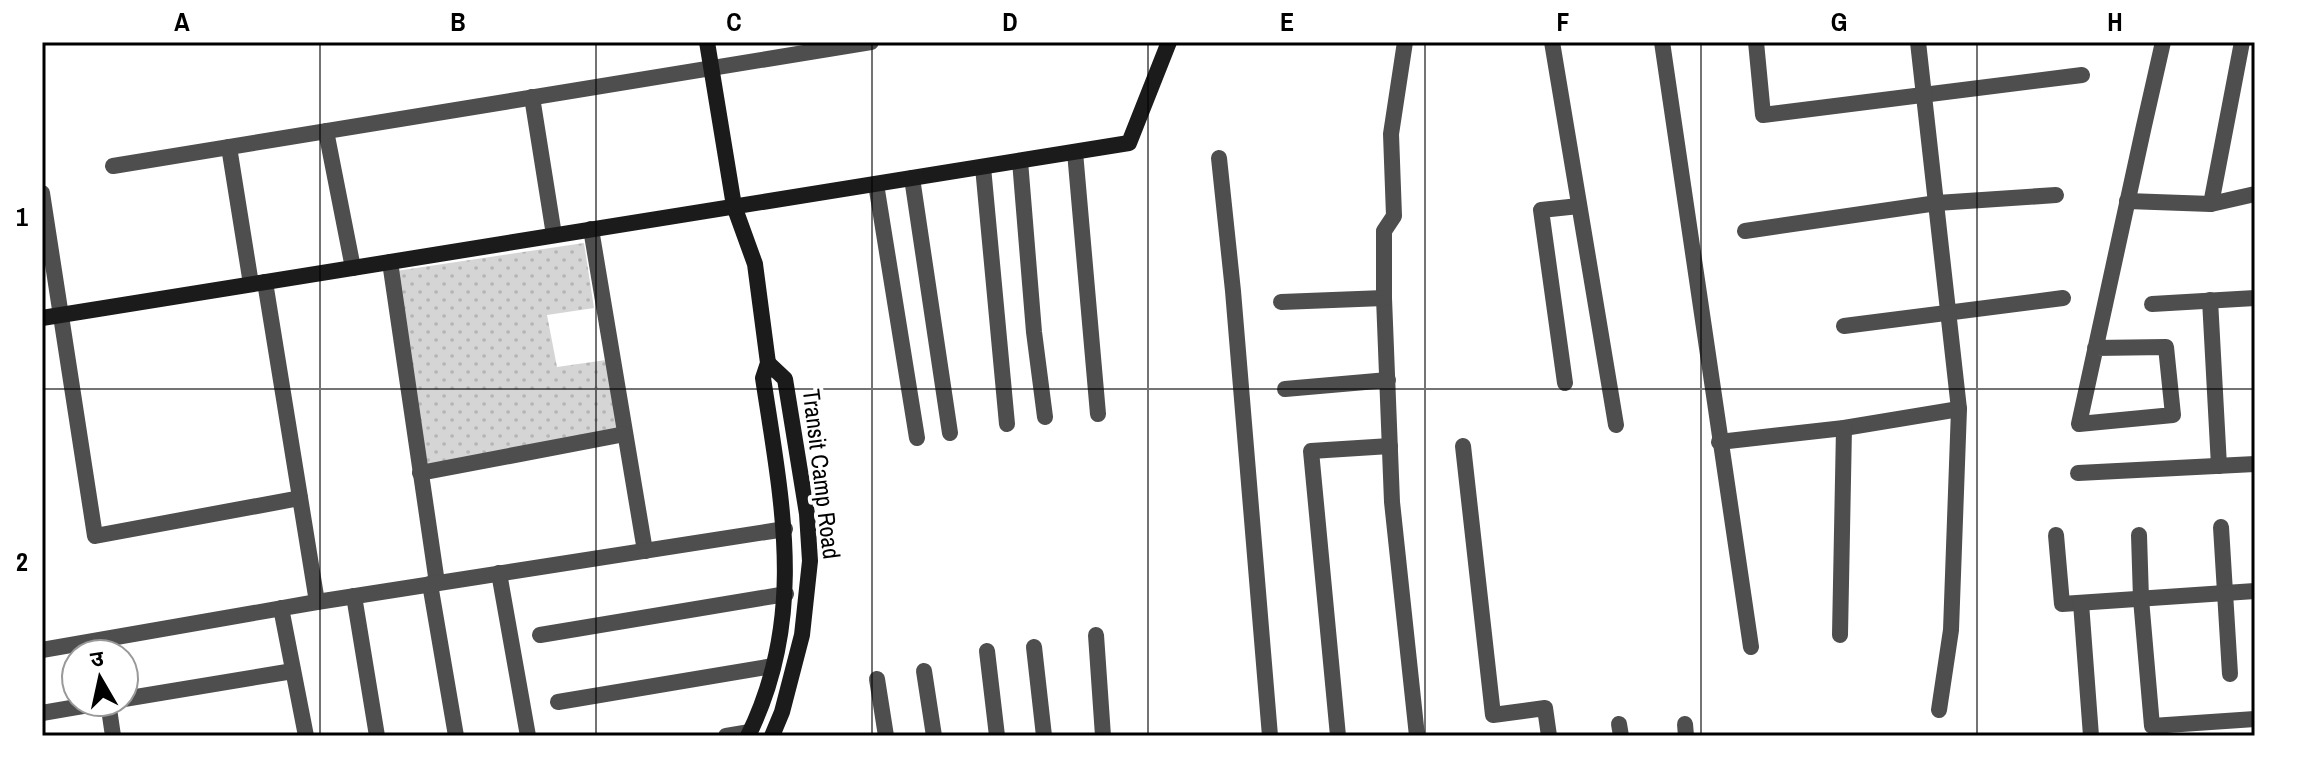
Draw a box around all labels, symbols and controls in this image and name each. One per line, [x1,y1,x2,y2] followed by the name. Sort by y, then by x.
[174,4,190,39] text: A
[450,4,466,39] text: B
[726,4,742,39] text: C
[1002,4,1018,39] text: D
[1280,4,1294,39] text: E
[1556,4,1570,39] text: F
[1831,4,1847,39] text: G
[2107,4,2123,39] text: H
[16,199,28,234] text: 1
[796,387,848,561] street label: Transit Camp Road
[16,544,28,579] text: 2
[60,638,140,718] north arrow
[88,642,107,674] text: उ

